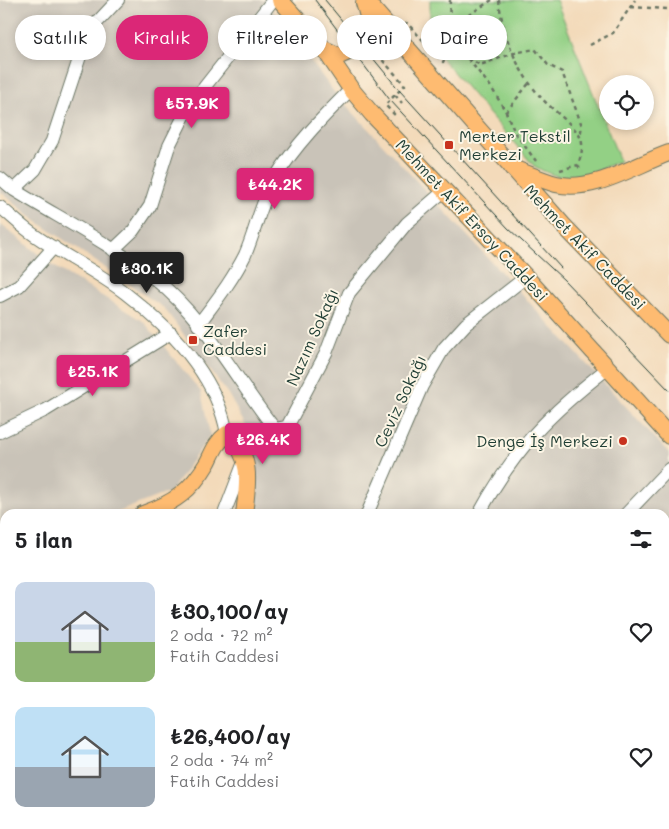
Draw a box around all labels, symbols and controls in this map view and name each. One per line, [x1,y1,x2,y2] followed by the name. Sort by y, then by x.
[15,15,106,60] chip: Satılık
[116,15,208,60] chip: Kiralık
[218,15,327,60] chip: Filtreler
[337,15,411,60] chip: Yeni
[421,15,507,60] chip: Daire
[599,75,654,130] map controls
[599,75,654,130] button: locate
[151,86,233,129] pin: ₺57.9K
[165,92,219,113] text: ₺57.9K
[459,125,571,164] place label: Merter Tekstil Merkezi
[392,134,553,305] street label: Mehmet Akif Ersoy Caddesi
[443,139,455,151] marker: Merter Tekstil Merkezi
[234,168,316,210] pin: ₺44.2K
[248,173,302,194] text: ₺44.2K
[520,179,651,314] street label: Mehmet Akif Caddesi
[106,252,188,294] pin: ₺30.1K
[121,257,173,278] text: ₺30.1K
[281,285,342,389] street label: Nazım Sokağı
[203,320,267,359] place label: Zafer Caddesi
[187,334,199,346] marker: Zafer Caddesi
[369,351,430,451] street label: Ceviz Sokağı
[52,354,134,397] pin: ₺25.1K
[68,360,118,381] text: ₺25.1K
[222,422,304,465] pin: ₺26.4K
[236,428,290,449] text: ₺26.4K
[476,430,613,451] place label: Denge İş Merkezi
[617,435,629,447] marker: Denge İş Merkezi
[627,525,655,553] icon: filters
[15,526,73,553] text: 5 ilan
[170,597,289,624] text: ₺30,100/ay
[55,602,115,662] icon: home
[627,618,655,646] icon: heart
[170,624,273,645] text: 2 oda · 72 m²
[170,645,279,666] text: Fatih Caddesi
[170,722,291,749] text: ₺26,400/ay
[55,727,115,787] icon: home
[627,743,655,771] icon: heart
[170,749,273,770] text: 2 oda · 74 m²
[170,770,279,791] text: Fatih Caddesi

